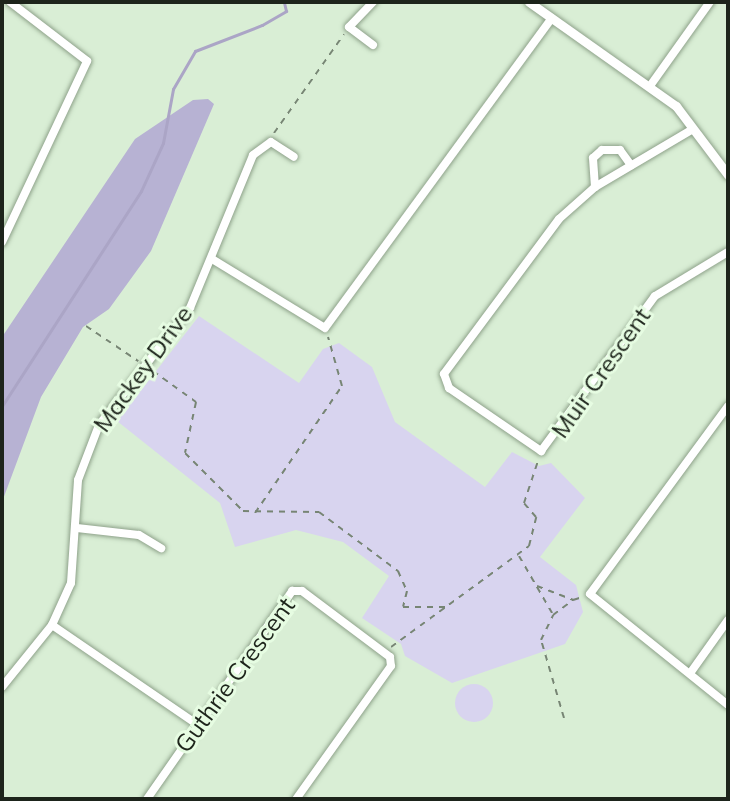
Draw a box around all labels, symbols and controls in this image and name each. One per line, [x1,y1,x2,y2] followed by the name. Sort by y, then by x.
[88,300,198,438] street label: Mackey Drive
[546,302,656,444] street label: Muir Crescent
[169,592,301,758] street label: Guthrie Crescent

